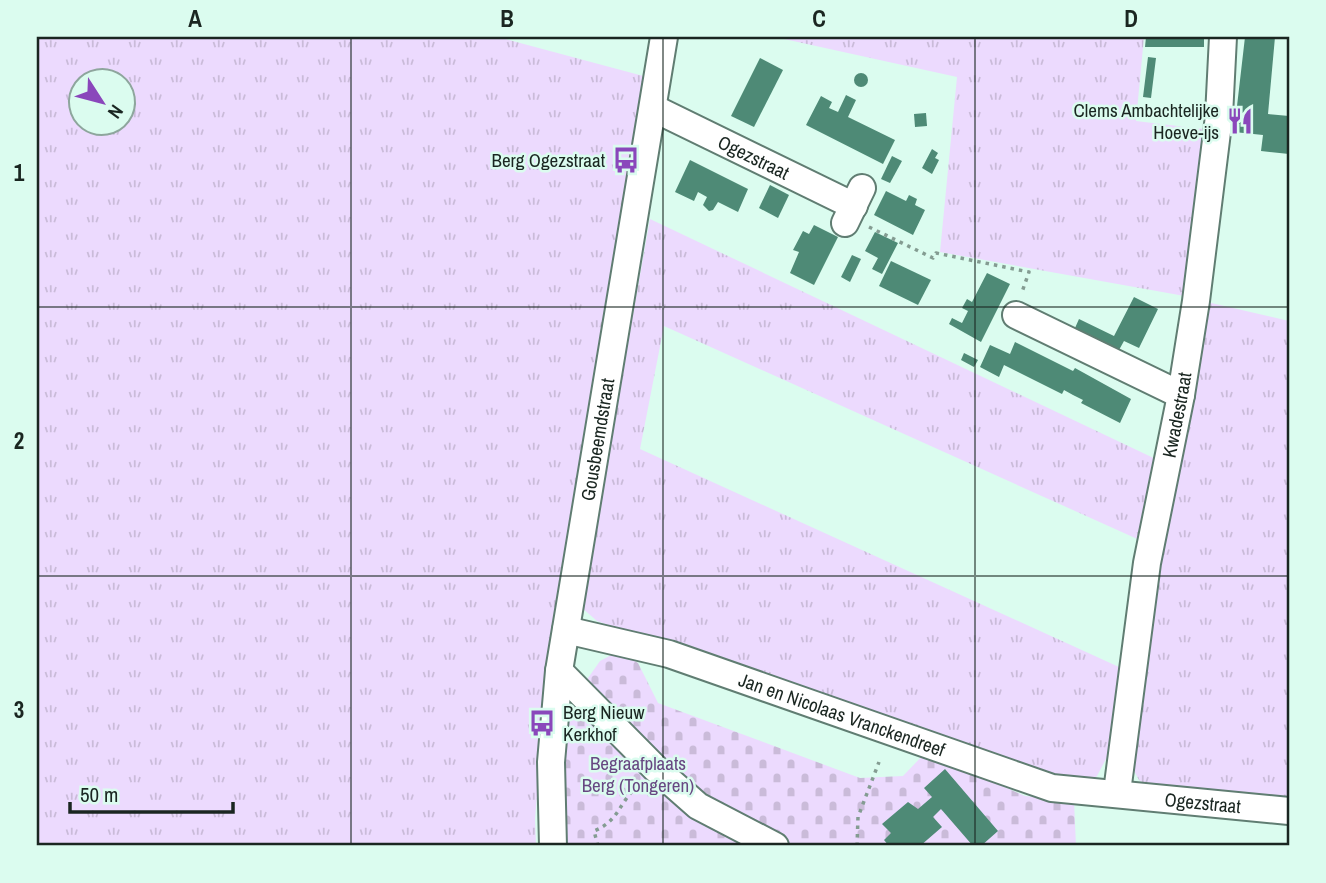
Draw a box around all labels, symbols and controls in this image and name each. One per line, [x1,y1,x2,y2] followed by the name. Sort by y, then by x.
[188,3,202,34] text: A
[500,3,514,34] text: B
[812,3,826,34] text: C
[1124,3,1138,34] text: D
[66,66,136,136] north arrow
[1074,97,1219,145] place label: Clems Ambachtelijke Hoeve-ijs
[102,100,130,124] text: N
[1225,106,1255,136] restaurant icon: Clems Ambachtelijke Hoeve-ijs
[714,129,794,186] street label: Ogezstraat
[611,145,641,175] bus stop icon: Berg Ogezstraat
[492,147,606,173] place label: Berg Ogezstraat
[14,157,25,188] text: 1
[1156,370,1198,460] street label: Kwadestraat
[574,376,620,503] street label: Gousbeemdstraat
[14,425,24,456] text: 2
[735,666,949,763] street label: Jan en Nicolaas Vranckendreef
[14,694,24,725] text: 3
[563,699,645,747] place label: Berg Nieuw Kerkhof
[527,708,557,738] bus stop icon: Berg Nieuw Kerkhof
[582,750,694,798] park label: Begraafplaats Berg (Tongeren)
[70,771,233,815] scale bar
[80,780,118,809] text: 50 m
[1164,786,1243,819] street label: Ogezstraat

